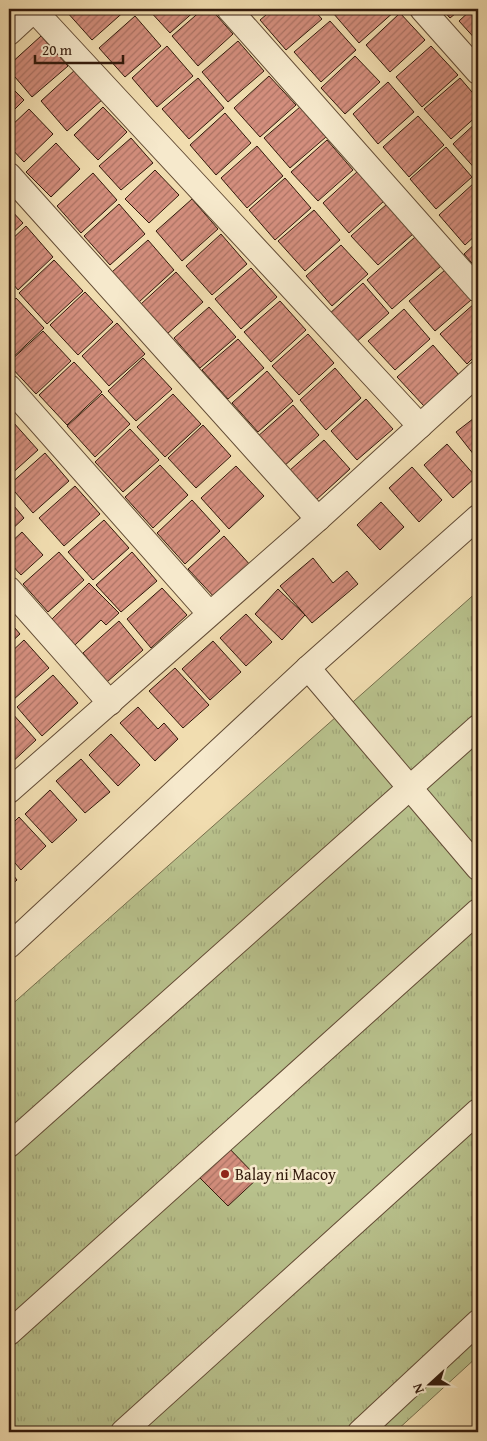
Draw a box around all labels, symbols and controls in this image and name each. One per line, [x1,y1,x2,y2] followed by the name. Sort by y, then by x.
[35,32,122,64] scale bar
[42,39,73,60] text: 20 m
[235,1162,336,1186] place label: Balay ni Macoy
[219,1168,231,1180] marker: Balay ni Macoy
[404,1358,454,1408] north arrow
[407,1380,429,1397] text: N

